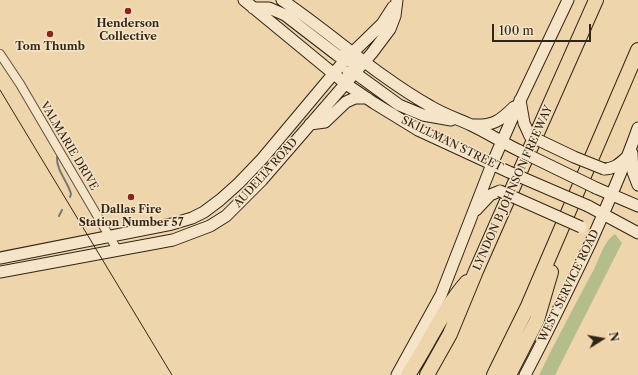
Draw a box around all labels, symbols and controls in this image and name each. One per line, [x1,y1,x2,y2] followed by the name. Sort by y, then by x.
[123,6,133,16] marker: Henderson Collective
[494,16,593,42] scale bar
[97,17,159,43] place label: Henderson Collective
[499,23,534,38] text: 100 m
[45,29,55,39] marker: Tom Thumb
[15,40,85,54] place label: Tom Thumb
[37,99,101,193] street label: VALMARIE DRIVE
[470,103,556,273] street label: LYNDON B JOHNSON FREEWAY
[399,114,505,174] street label: SKILLMAN STREET
[231,136,301,210] street label: AUDELIA ROAD
[126,192,136,202] marker: Dallas Fire Station Number 57
[79,203,183,229] place label: Dallas Fire Station Number 57
[536,227,602,345] street label: WEST SERVICE ROAD
[582,319,622,359] north arrow
[606,331,622,343] text: N

